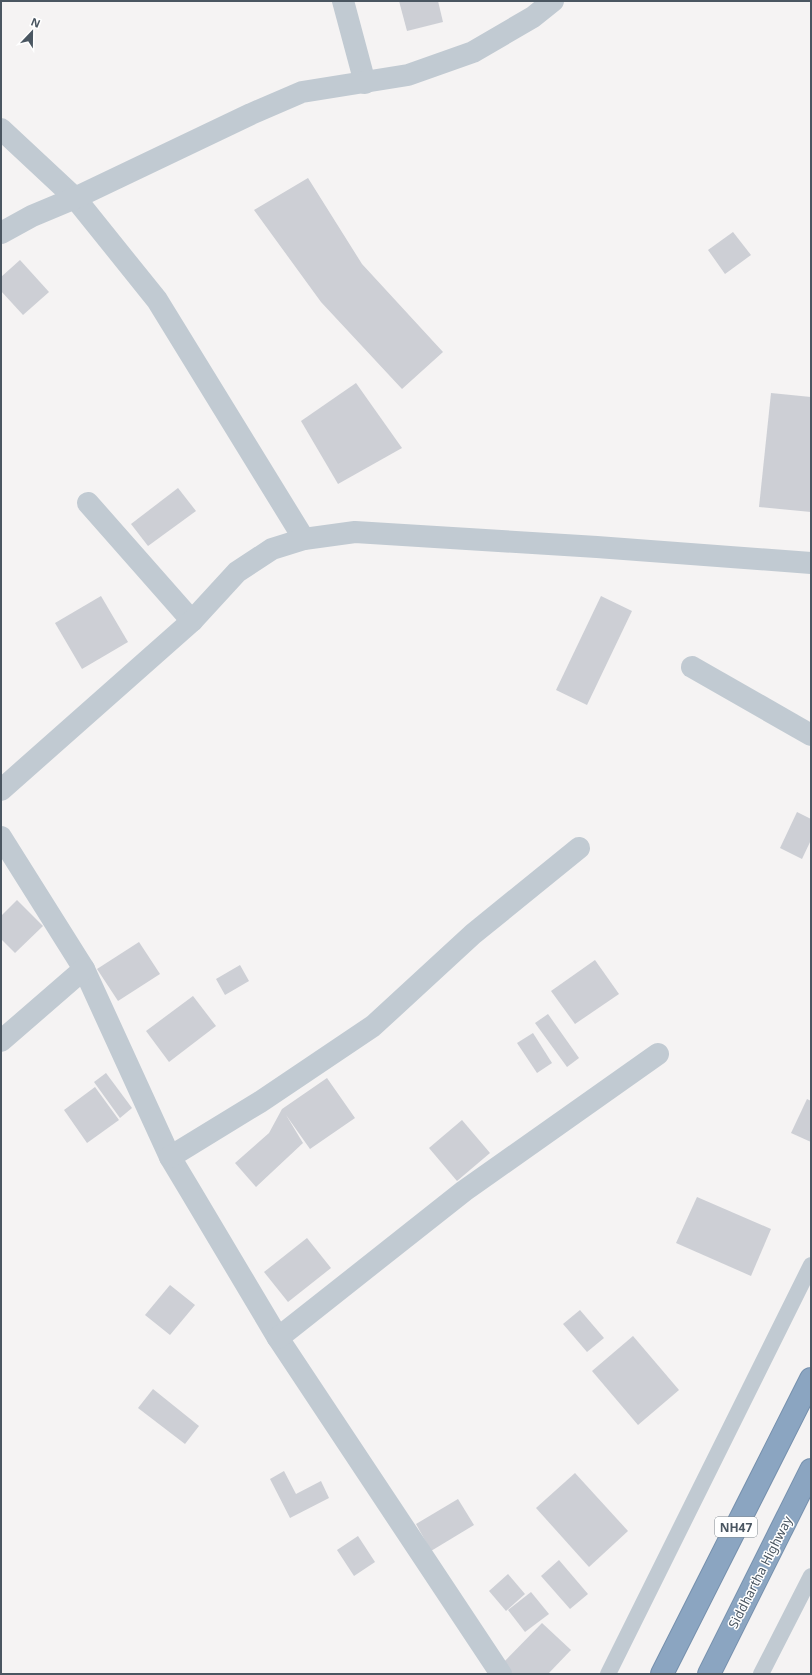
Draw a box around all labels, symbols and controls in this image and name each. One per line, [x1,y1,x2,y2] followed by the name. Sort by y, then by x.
[12,12,52,52] north arrow
[29,14,43,31] text: N
[724,1512,796,1631] street label: Siddhartha Highway
[715,1517,757,1537] road number: NH47

